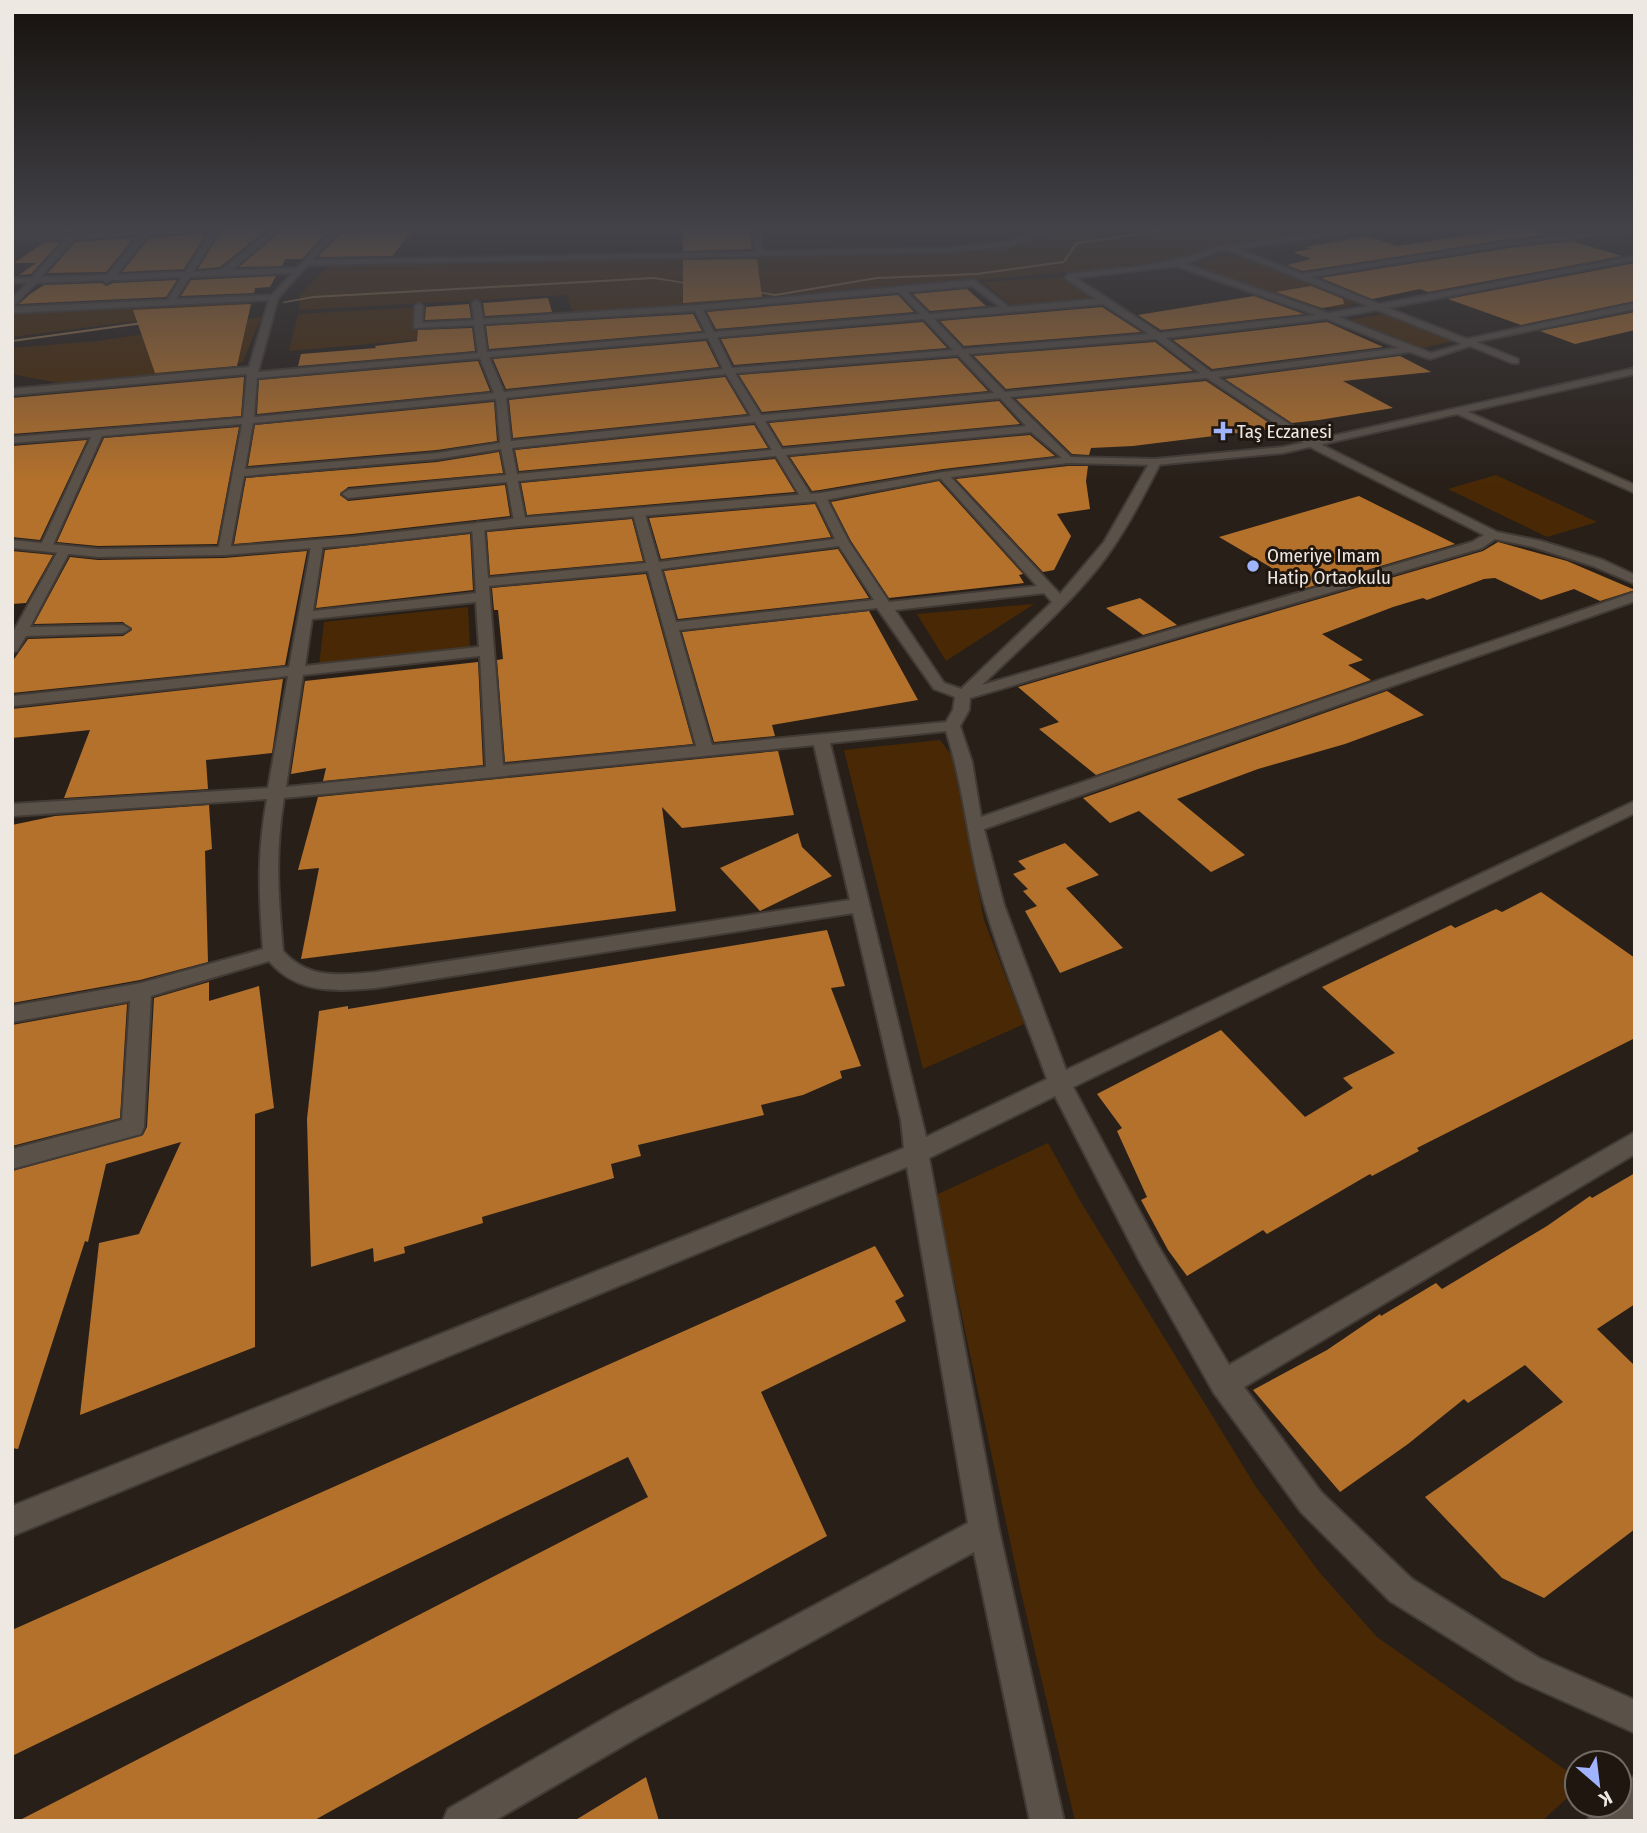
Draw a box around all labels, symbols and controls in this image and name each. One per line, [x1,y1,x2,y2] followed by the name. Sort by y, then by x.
[1237,420,1332,443] place label: Taş Eczanesi
[1215,423,1231,439] marker: Taş Eczanesi
[1267,544,1391,589] place label: Omeriye Imam Hatip Ortaokulu
[1245,558,1261,574] marker: Omeriye Imam Hatip Ortaokulu
[1563,1749,1633,1819] north arrow
[1595,1786,1616,1812] text: K

